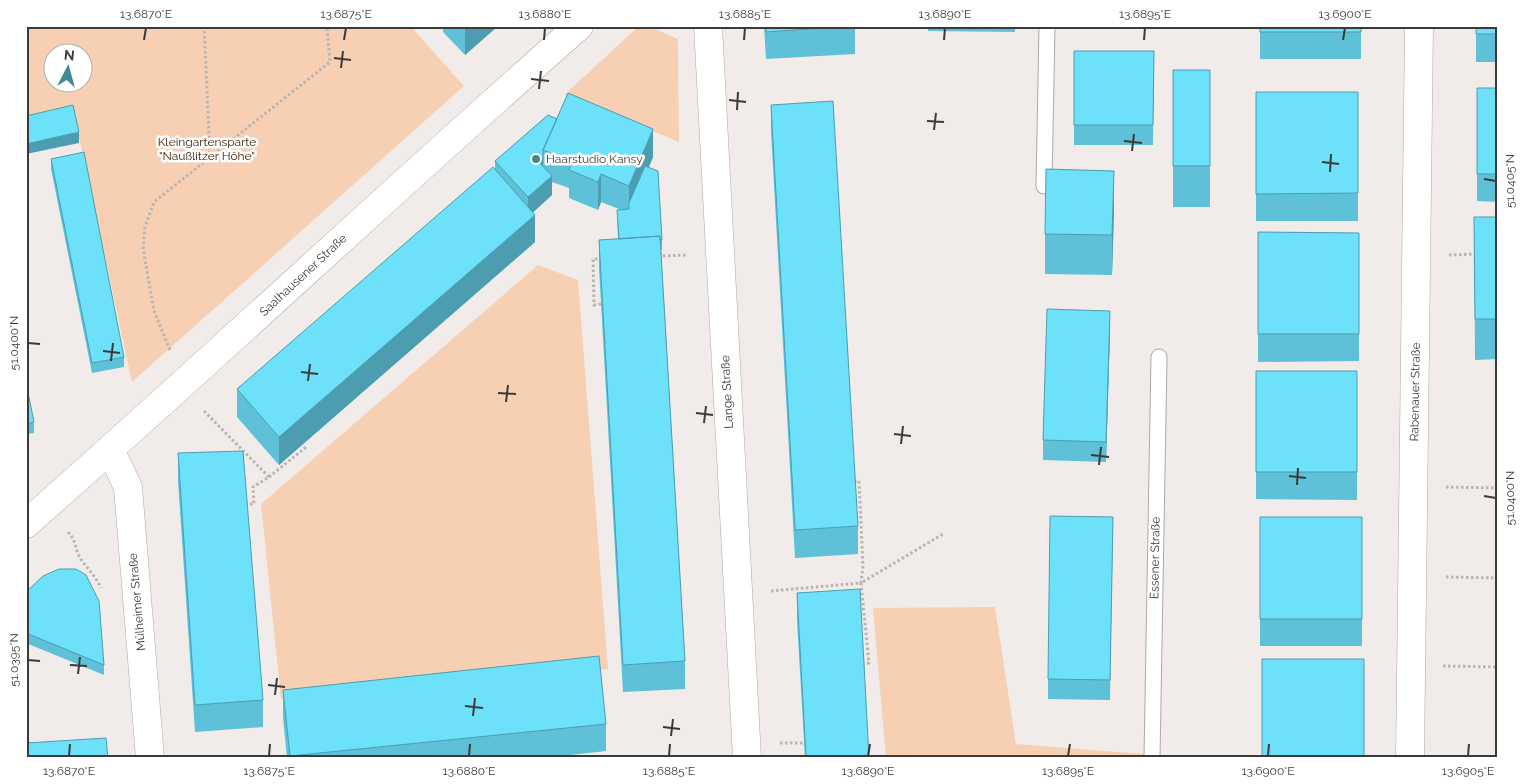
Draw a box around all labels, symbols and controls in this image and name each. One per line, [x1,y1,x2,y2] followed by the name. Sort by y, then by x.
[120,7,172,21] text: 13.6870°E
[320,7,372,21] text: 13.6875°E
[519,7,571,21] text: 13.6880°E
[719,7,771,21] text: 13.6885°E
[919,7,971,21] text: 13.6890°E
[1119,7,1171,21] text: 13.6895°E
[1318,7,1372,21] text: 13.6900°E
[42,42,92,92] north arrow
[63,47,76,64] text: N
[158,135,256,163] park label: Kleingartensparte "Naußlitzer Höhe"
[546,152,643,166] place label: Haarstudio Kansy
[530,153,542,165] marker: Haarstudio Kansy
[1503,154,1517,208] text: 51.0405°N
[257,231,349,319] street label: Saalhausener Straße
[7,316,21,370] text: 51.0400°N
[1407,342,1423,442] street label: Rabenauer Straße
[718,355,736,429] street label: Lange Straße
[1503,471,1517,525] text: 51.0400°N
[1147,517,1163,599] street label: Essener Straße
[126,552,148,652] street label: Mülheimer Straße
[7,633,21,687] text: 51.0395°N
[43,764,95,778] text: 13.6870°E
[243,764,295,778] text: 13.6875°E
[443,764,495,778] text: 13.6880°E
[643,764,695,778] text: 13.6885°E
[842,764,894,778] text: 13.6890°E
[1042,764,1094,778] text: 13.6895°E
[1241,764,1295,778] text: 13.6900°E
[1442,764,1494,778] text: 13.6905°E

